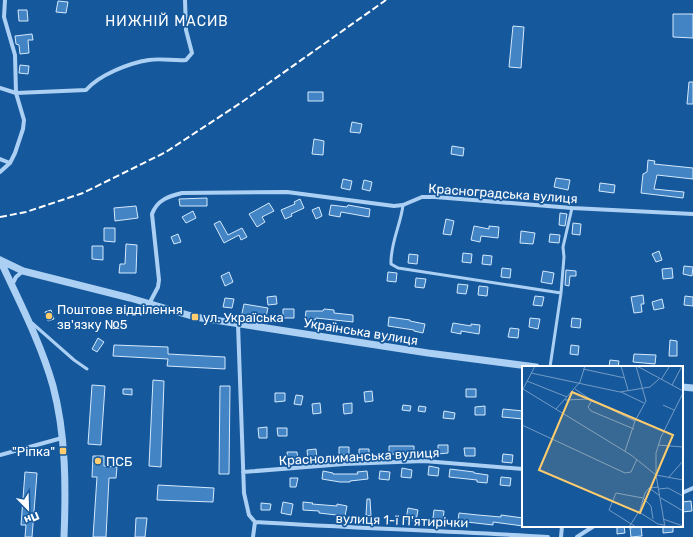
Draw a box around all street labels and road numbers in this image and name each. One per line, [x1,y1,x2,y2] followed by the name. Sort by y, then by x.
[428,181,578,206] street label: Красноградська вулиця
[303,315,419,348] street label: Українська вулиця
[278,445,440,468] street label: Краснолиманська вулиця
[335,511,469,530] street label: вулиця 1-ї П'ятирічки

